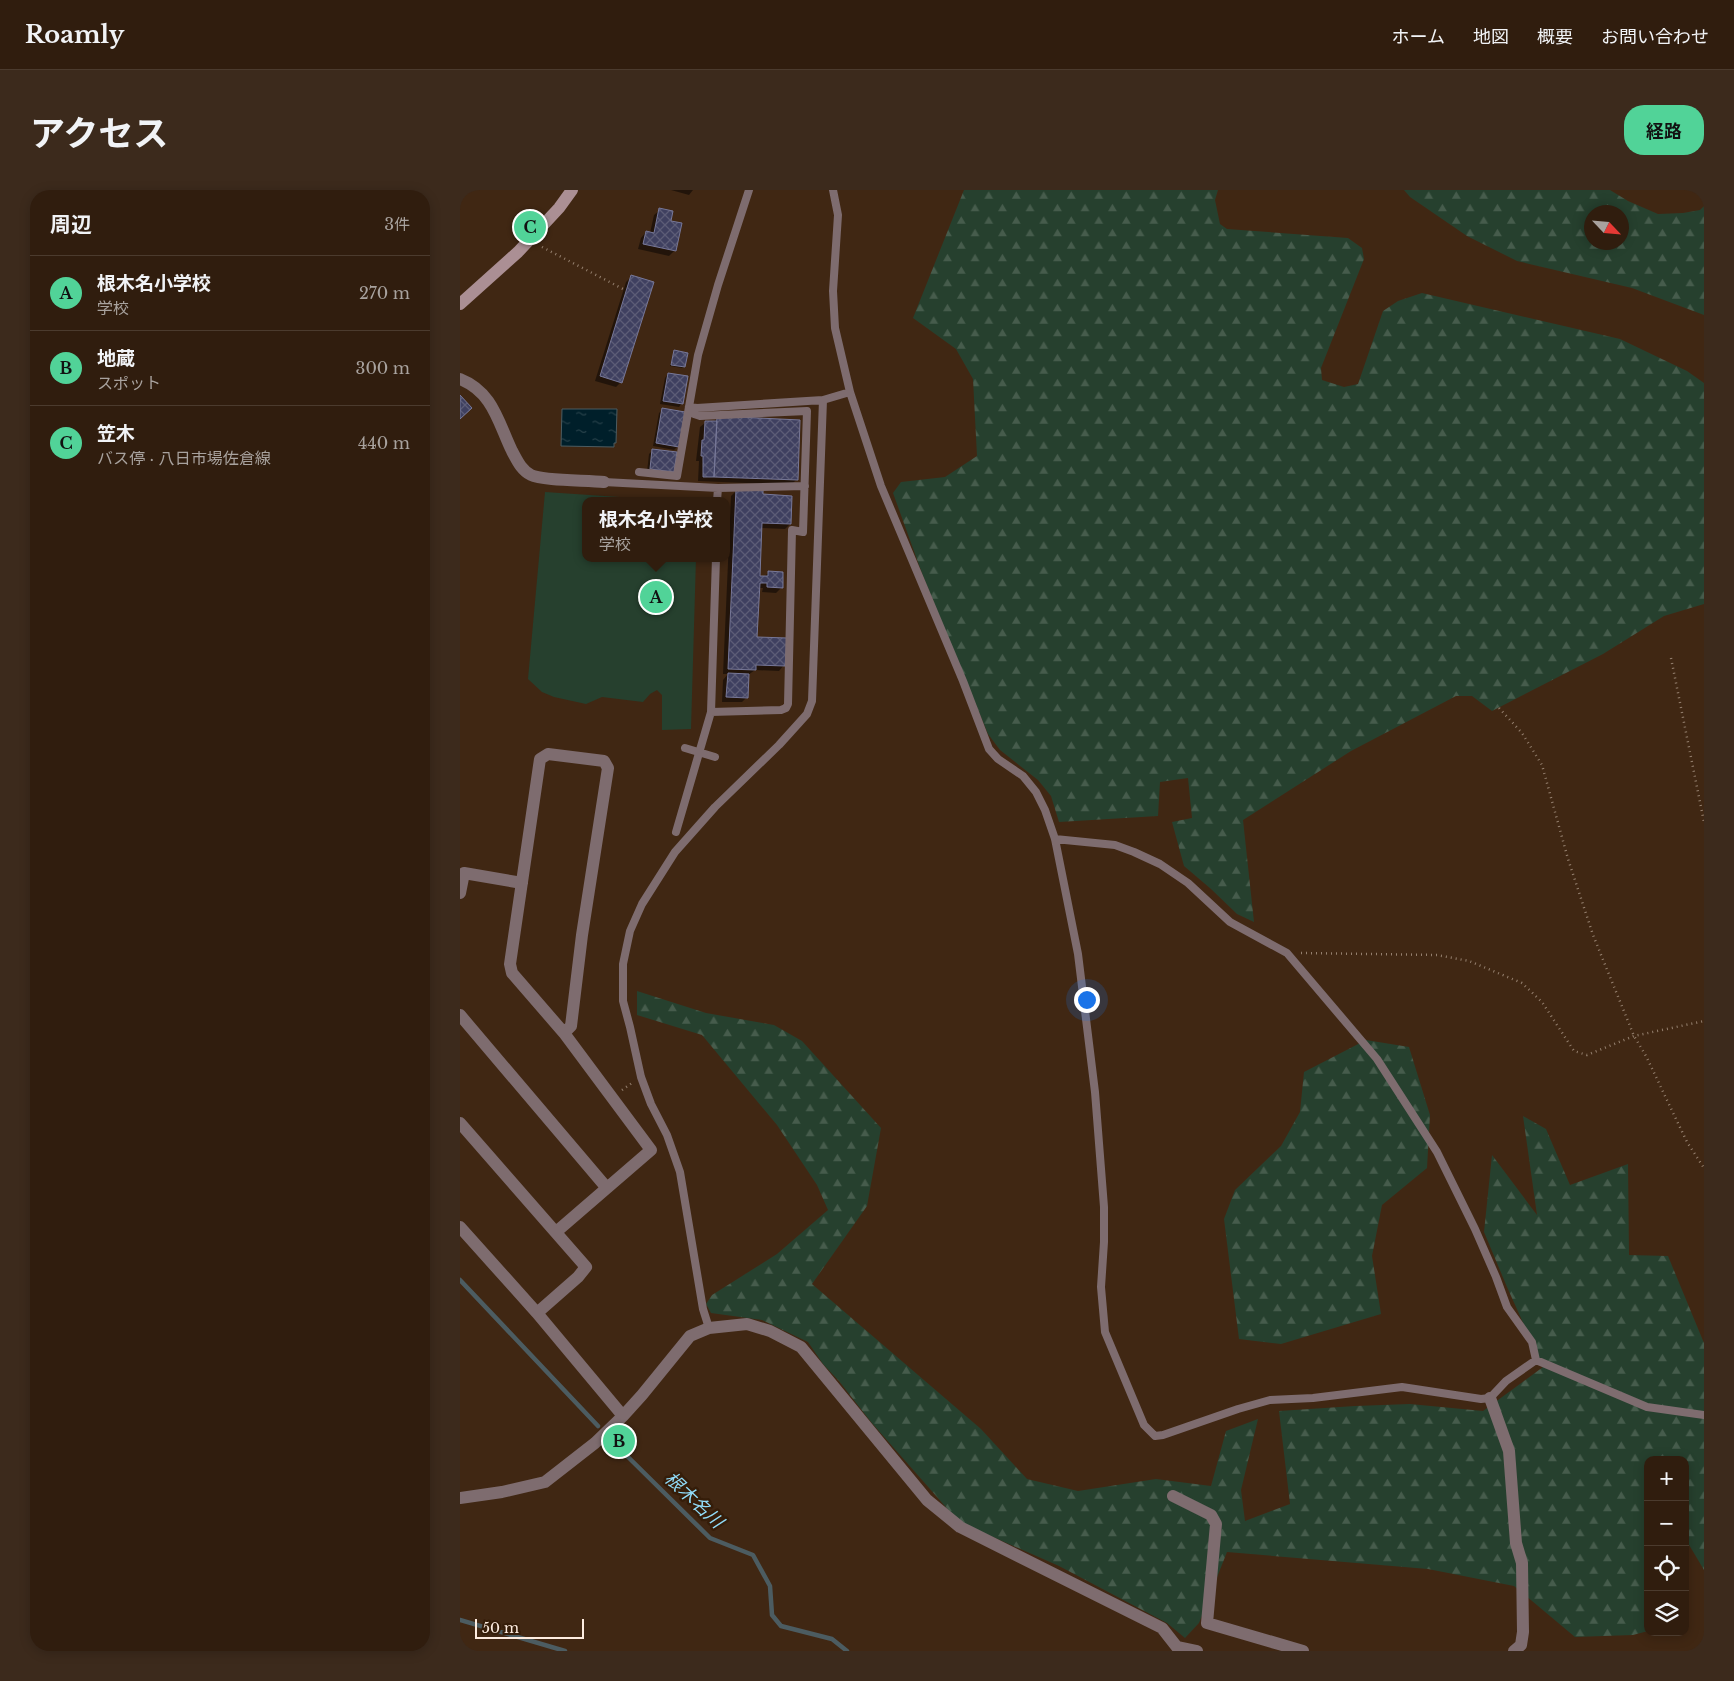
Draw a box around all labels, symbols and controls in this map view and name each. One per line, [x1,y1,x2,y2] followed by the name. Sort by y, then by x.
[25,20,124,49] text: Roamly
[1392,26,1445,48] text: ホーム
[1473,26,1509,48] text: 地図
[1537,26,1573,48] text: 概要
[1601,26,1709,48] text: お問い合わせ
[1624,105,1704,155] button: 経路
[30,112,168,155] text: アクセス
[1584,205,1629,250] north arrow
[514,208,546,246] pin: C
[50,212,92,238] text: 周辺
[384,214,410,234] text: 3件
[97,272,211,295] text: 根木名小学校
[60,283,72,303] text: A
[359,283,410,303] text: 270 m
[97,298,129,318] text: 学校
[97,347,135,370] text: 地蔵
[60,358,72,378] text: B
[356,358,410,378] text: 300 m
[97,373,161,393] text: スポット
[97,422,135,445] text: 笠木
[59,433,73,453] text: C
[358,433,410,453] text: 440 m
[97,448,271,468] text: バス停 · 八日市場佐倉線
[582,497,730,562] popup
[599,508,713,531] text: 根木名小学校
[599,534,631,554] text: 学校
[640,578,672,616] pin: A
[1074,987,1100,1013] your location
[603,1422,635,1460] pin: B
[1644,1456,1689,1636] map controls
[1644,1456,1689,1501] button: +
[660,1467,729,1534] water label: 根木名川
[1644,1501,1689,1546] button: −
[1644,1546,1689,1591] button: locate
[1644,1591,1689,1636] button: layers
[475,1616,584,1639] scale bar
[482,1619,519,1637] text: 50 m

